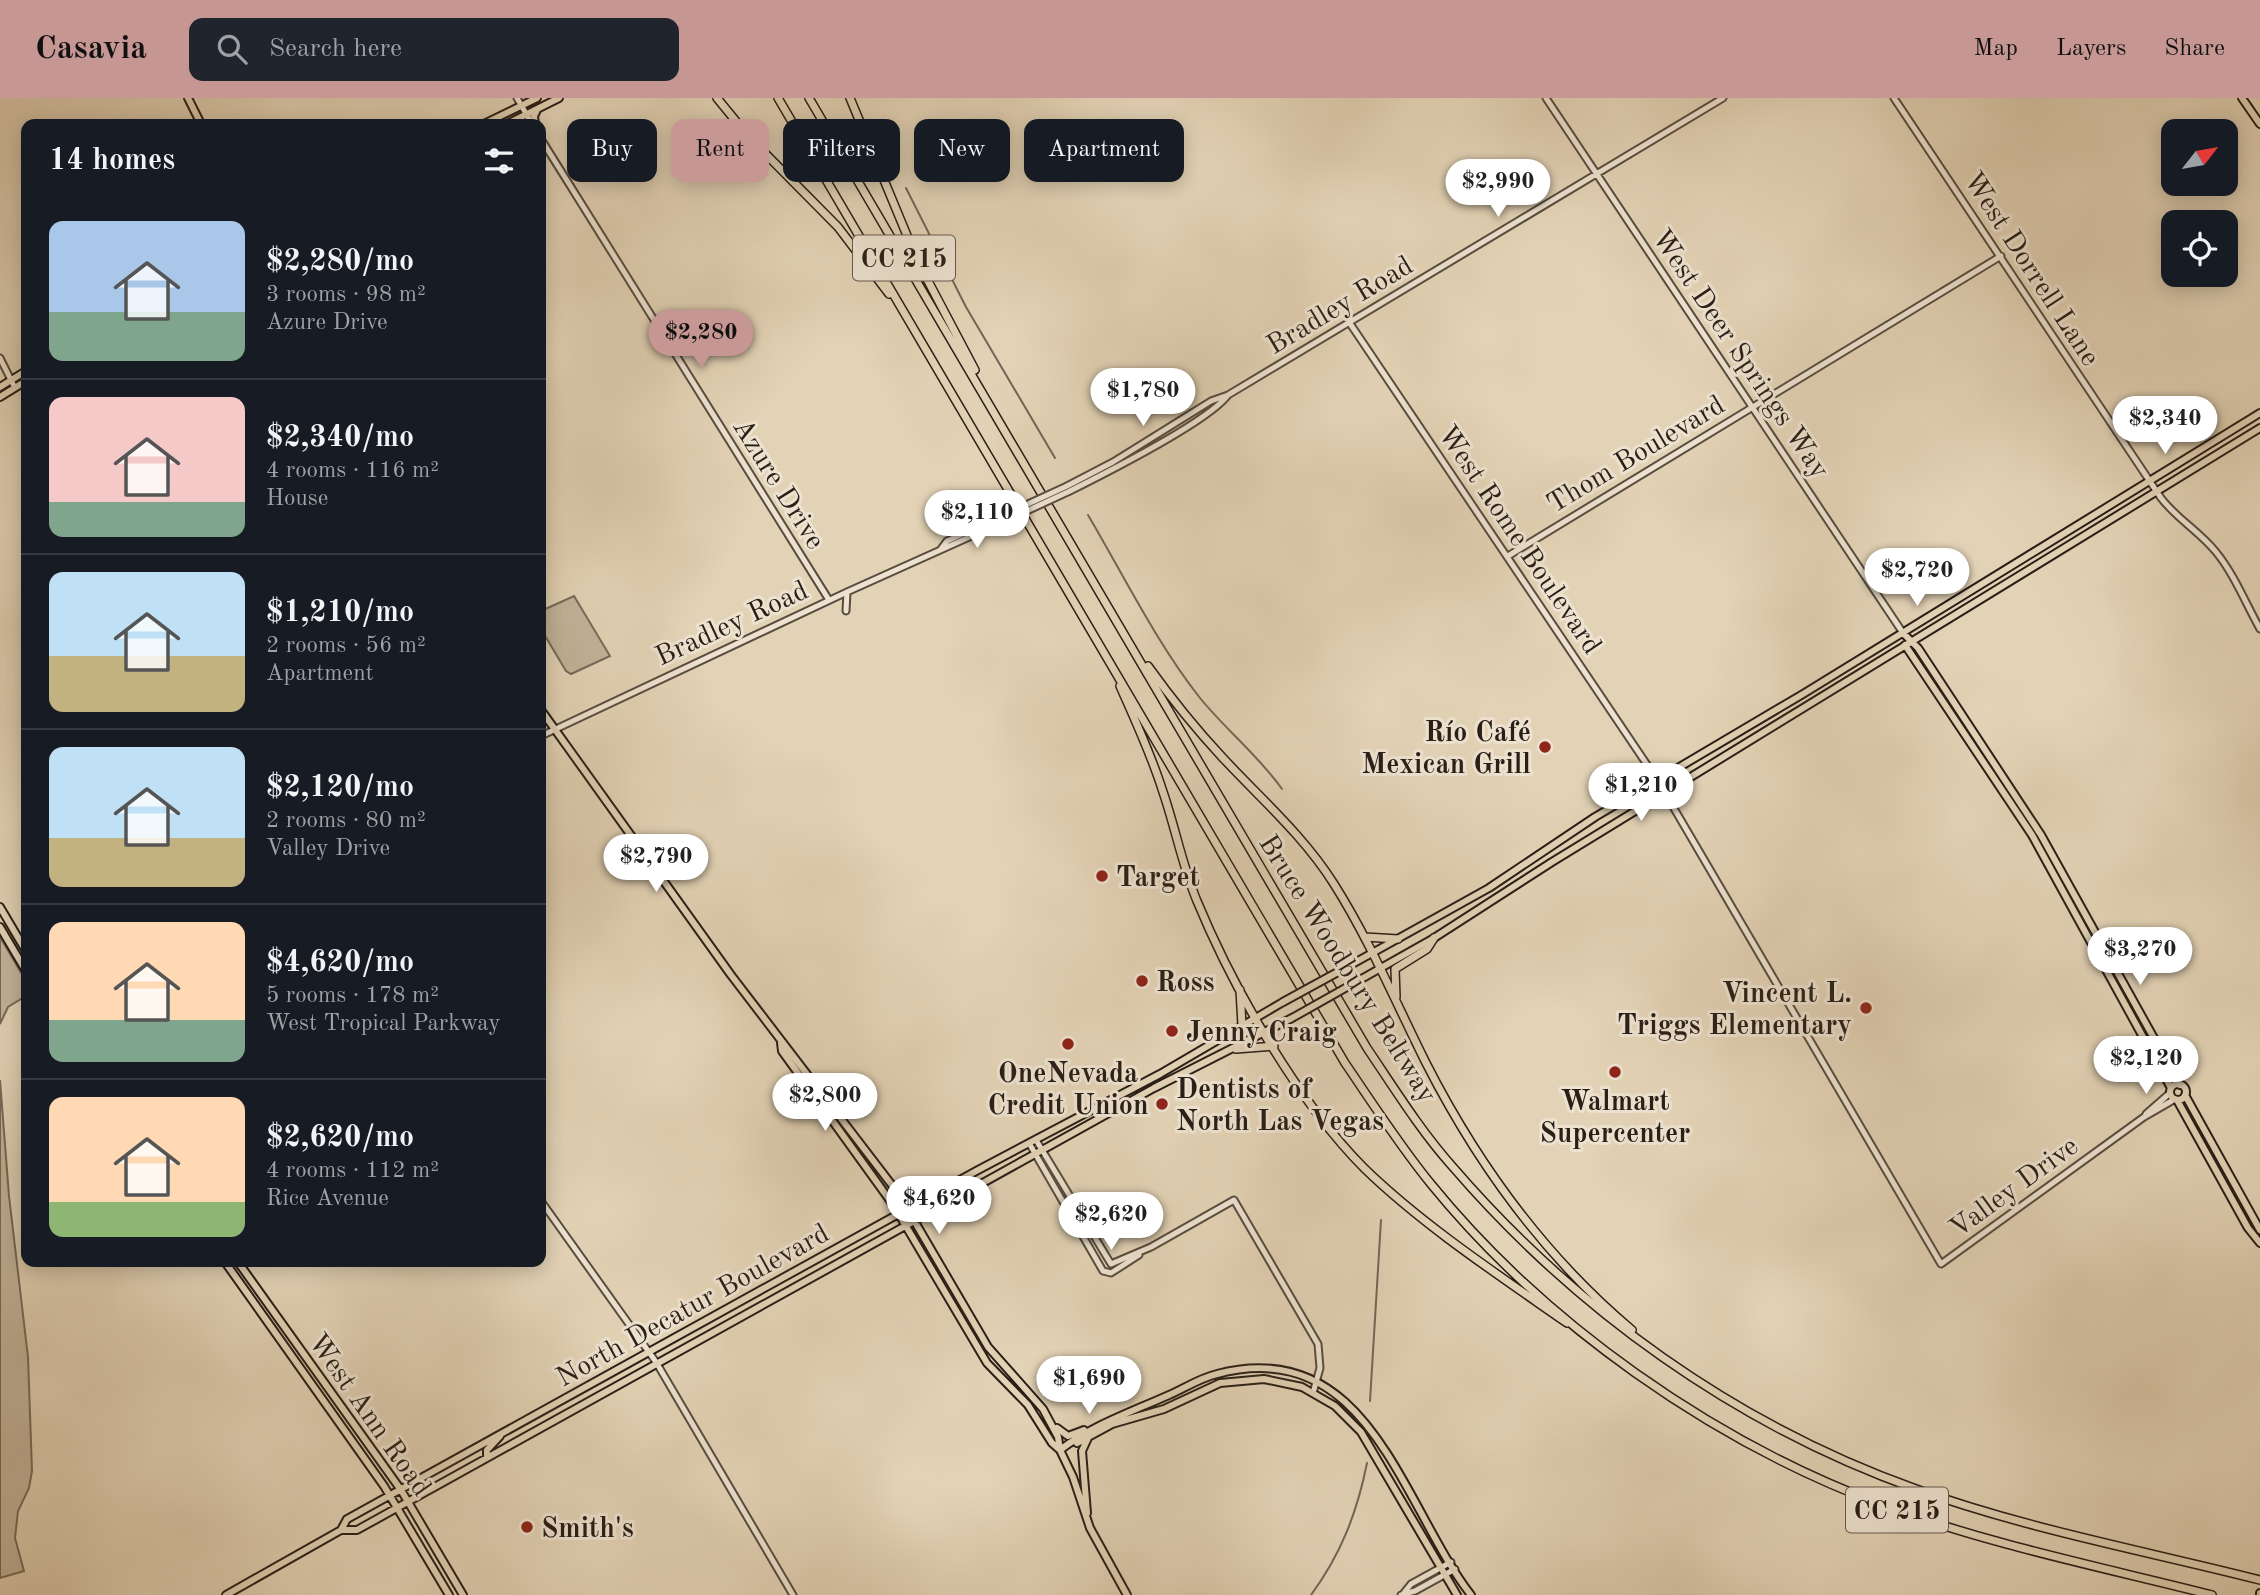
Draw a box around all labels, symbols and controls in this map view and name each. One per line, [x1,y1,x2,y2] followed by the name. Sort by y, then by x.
[189,18,679,81] search box
[213,30,251,68] icon: search
[35,33,147,66] text: Casavia
[269,36,402,62] text: Search here
[1974,37,2018,61] text: Map
[2056,37,2126,61] text: Layers
[2164,37,2225,61] text: Share
[567,119,657,182] chip: Buy
[671,119,769,182] chip: Rent
[783,119,900,182] chip: Filters
[914,119,1010,182] chip: New
[1024,119,1184,182] chip: Apartment
[2161,119,2238,196] north arrow
[2161,119,2238,287] map controls
[480,142,518,180] icon: filters
[49,146,175,176] text: 14 homes
[1441,159,1555,219] pin: $2,990
[1957,168,2104,372] street label: West Dorrell Lane
[1461,170,1535,193] text: $2,990
[2161,210,2238,287] button: locate
[1646,225,1833,484] street label: West Deer Springs Way
[853,236,955,280] road number: CC 215
[266,247,414,277] text: $2,280/mo
[105,249,189,333] icon: home
[1263,252,1418,361] street label: Bradley Road
[266,283,426,306] text: 3 rooms · 98 m²
[644,310,758,370] pin: $2,280
[266,311,388,334] text: Azure Drive
[664,321,738,344] text: $2,280
[1086,368,1200,428] pin: $1,780
[1106,379,1180,402] text: $1,780
[1543,392,1730,520] street label: Thom Boulevard
[2108,396,2222,456] pin: $2,340
[2128,407,2202,430] text: $2,340
[726,414,829,555] street label: Azure Drive
[1432,421,1605,660] street label: West Rome Boulevard
[266,423,414,453] text: $2,340/mo
[105,425,189,509] icon: home
[266,459,439,482] text: 4 rooms · 116 m²
[266,487,328,510] text: House
[920,490,1034,550] pin: $2,110
[940,501,1014,524] text: $2,110
[1860,548,1974,608] pin: $2,720
[1880,559,1954,582] text: $2,720
[652,577,813,672] street label: Bradley Road
[266,598,414,628] text: $1,210/mo
[105,600,189,684] icon: home
[266,634,426,657] text: 2 rooms · 56 m²
[266,662,374,685] text: Apartment
[1361,720,1531,780] place label: Río Café Mexican Grill
[1537,739,1553,755] marker: Río Café Mexican Grill
[1584,764,1698,823] pin: $1,210
[266,773,414,803] text: $2,120/mo
[1604,774,1678,797] text: $1,210
[105,775,189,859] icon: home
[266,809,426,832] text: 2 rooms · 80 m²
[1252,831,1441,1109] street label: Bruce Woodbury Beltway
[599,834,713,894] pin: $2,790
[266,837,390,860] text: Valley Drive
[619,845,693,868] text: $2,790
[1116,865,1200,893] place label: Target
[1094,868,1110,884] marker: Target
[2083,928,2197,987] pin: $3,270
[2103,938,2177,961] text: $3,270
[266,948,414,978] text: $4,620/mo
[105,950,189,1034] icon: home
[1156,970,1215,998] place label: Ross
[1134,973,1150,989] marker: Ross
[1617,981,1852,1041] place label: Vincent L. Triggs Elementary
[266,984,439,1007] text: 5 rooms · 178 m²
[1858,1000,1874,1016] marker: Vincent L. Triggs Elementary
[266,1012,501,1035] text: West Tropical Parkway
[1186,1020,1337,1048] place label: Jenny Craig
[1164,1023,1180,1039] marker: Jenny Craig
[1060,1036,1076,1052] marker: OneNevada Credit Union
[2089,1037,2203,1096] pin: $2,120
[2109,1047,2183,1070] text: $2,120
[987,1061,1149,1121] place label: OneNevada Credit Union
[1607,1064,1623,1080] marker: Walmart Supercenter
[768,1074,882,1133] pin: $2,800
[1176,1077,1384,1137] place label: Dentists of North Las Vegas
[788,1084,862,1107] text: $2,800
[1540,1089,1690,1149] place label: Walmart Supercenter
[1154,1096,1170,1112] marker: Dentists of North Las Vegas
[266,1123,414,1153] text: $2,620/mo
[105,1125,189,1209] icon: home
[1945,1133,2084,1244] street label: Valley Drive
[266,1159,439,1182] text: 4 rooms · 112 m²
[882,1176,996,1236] pin: $4,620
[266,1187,389,1210] text: Rice Avenue
[902,1187,976,1210] text: $4,620
[1054,1192,1168,1252] pin: $2,620
[1074,1203,1148,1226] text: $2,620
[552,1220,835,1393] street label: North Decatur Boulevard
[302,1329,435,1502] street label: West Ann Road
[1032,1356,1146,1416] pin: $1,690
[1052,1367,1126,1390] text: $1,690
[1846,1488,1948,1532] road number: CC 215
[541,1516,634,1544] place label: Smith's
[519,1519,535,1535] marker: Smith's

